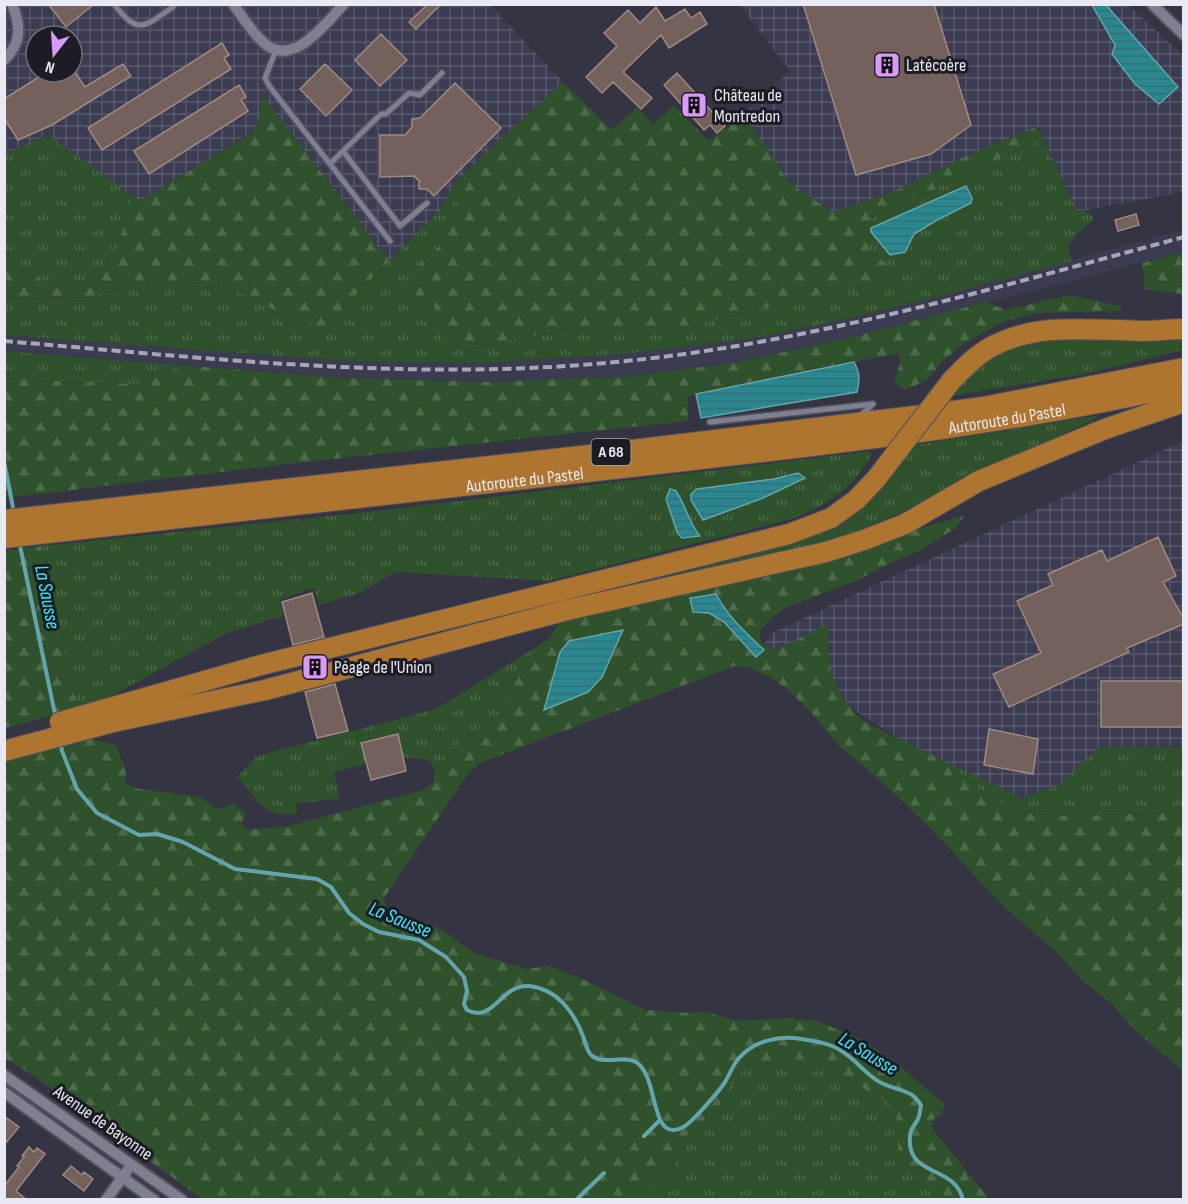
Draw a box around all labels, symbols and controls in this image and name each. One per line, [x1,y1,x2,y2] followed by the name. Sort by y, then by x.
[24,24,84,84] north arrow
[872,50,902,80] building icon: Latécoère
[906,55,966,76] place label: Latécoère
[43,57,57,77] text: N
[714,85,782,127] place label: Château de Montredon
[679,90,709,120] building icon: Château de Montredon
[946,399,1067,439] street label: Autoroute du Pastel
[592,439,630,465] road number: A 68
[464,463,585,497] street label: Autoroute du Pastel
[29,563,65,631] water label: La Sausse
[300,652,330,682] building icon: Péage de l'Union
[334,657,432,678] place label: Péage de l'Union
[366,897,435,943] water label: La Sausse
[834,1027,902,1081] water label: La Sausse
[49,1080,157,1165] street label: Avenue de Bayonne

